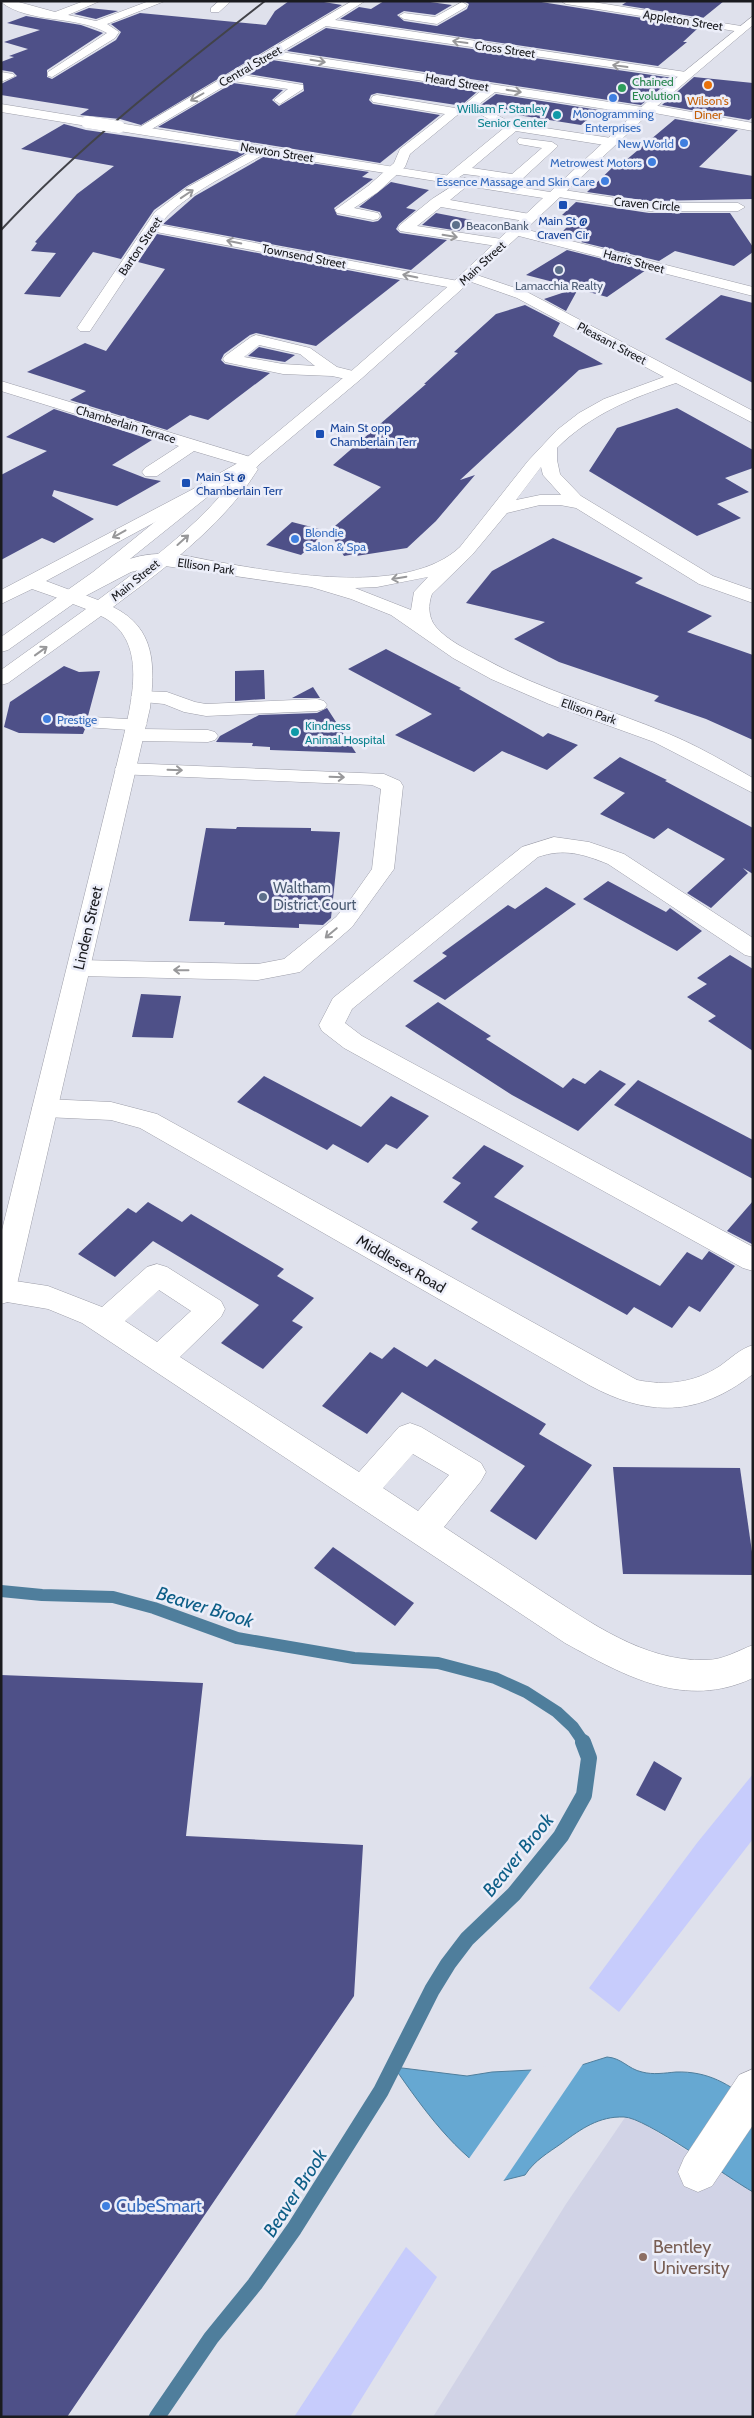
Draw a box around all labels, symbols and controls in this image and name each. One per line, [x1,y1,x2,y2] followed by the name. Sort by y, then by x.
[642,6,724,34] street label: Appleton Street
[452,37,468,47] one-way arrow
[474,37,536,61] street label: Cross Street
[216,42,284,90] street label: Central Street
[310,56,326,66] one-way arrow
[613,60,629,70] one-way arrow
[424,70,490,94] street label: Heard Street
[632,74,680,103] place label: Chained Evolution
[702,79,714,91] marker: Wilson's Diner
[616,82,628,94] marker: Chained Evolution
[505,86,521,96] one-way arrow
[191,92,205,102] one-way arrow
[607,92,619,104] marker: Monogramming Enterprises
[687,93,729,122] place label: Wilson's Diner
[457,101,547,130] place label: William F. Stanley Senior Center
[572,106,655,135] place label: Monogramming Enterprises
[551,109,563,121] marker: William F. Stanley Senior Center
[617,136,674,151] place label: New World
[678,137,690,149] marker: New World
[239,139,315,165] street label: Newton Street
[550,155,642,170] place label: Metrowest Motors
[646,156,658,168] marker: Metrowest Motors
[436,174,595,189] place label: Essence Massage and Skin Care
[599,175,611,187] marker: Essence Massage and Skin Care
[179,189,193,199] one-way arrow
[613,194,681,214] street label: Craven Circle
[557,199,569,211] marker: Main St @ Craven Cir
[537,213,589,242] place label: Main St @ Craven Cir
[115,214,165,278] street label: Barton Street
[466,218,529,233] place label: BeaconBank
[450,219,462,231] marker: BeaconBank
[442,232,458,242] one-way arrow
[226,237,242,246] one-way arrow
[456,238,508,288] street label: Main Street
[261,240,347,272] street label: Townsend Street
[602,246,666,276] street label: Harris Street
[553,264,565,276] marker: Lamacchia Realty
[403,271,419,280] one-way arrow
[515,278,603,293] place label: Lamacchia Realty
[575,318,649,368] street label: Pleasant Street
[74,402,178,446] street label: Chamberlain Terrace
[330,420,417,449] place label: Main St opp Chamberlain Terr
[314,428,326,440] marker: Main St opp Chamberlain Terr
[196,469,283,498] place label: Main St @ Chamberlain Terr
[180,477,192,489] marker: Main St @ Chamberlain Terr
[305,525,366,554] place label: Blondie Salon & Spa
[112,529,127,539] one-way arrow
[289,533,301,545] marker: Blondie Salon & Spa
[177,535,190,546] one-way arrow
[177,555,236,578] street label: Ellison Park
[108,556,162,604] street label: Main Street
[392,574,408,584] one-way arrow
[34,645,47,656] one-way arrow
[559,695,619,728] street label: Ellison Park
[57,712,97,727] place label: Prestige
[41,713,53,725] marker: Prestige
[305,718,385,747] place label: Kindness Animal Hospital
[289,726,301,738] marker: Kindness Animal Hospital
[166,766,182,775] one-way arrow
[329,772,345,781] one-way arrow
[273,879,356,914] place label: Waltham District Court
[70,884,106,972] street label: Linden Street
[257,891,269,903] marker: Waltham District Court
[325,928,338,939] one-way arrow
[173,965,189,975] one-way arrow
[353,1231,449,1297] street label: Middlesex Road
[154,1581,257,1633] water label: Beaver Brook
[478,1808,559,1901] water label: Beaver Brook
[258,2144,332,2241] water label: Beaver Brook
[116,2195,202,2217] place label: CubeSmart
[100,2200,112,2212] marker: CubeSmart
[653,2236,730,2279] place label: Bentley University
[637,2251,649,2263] marker: Bentley University

